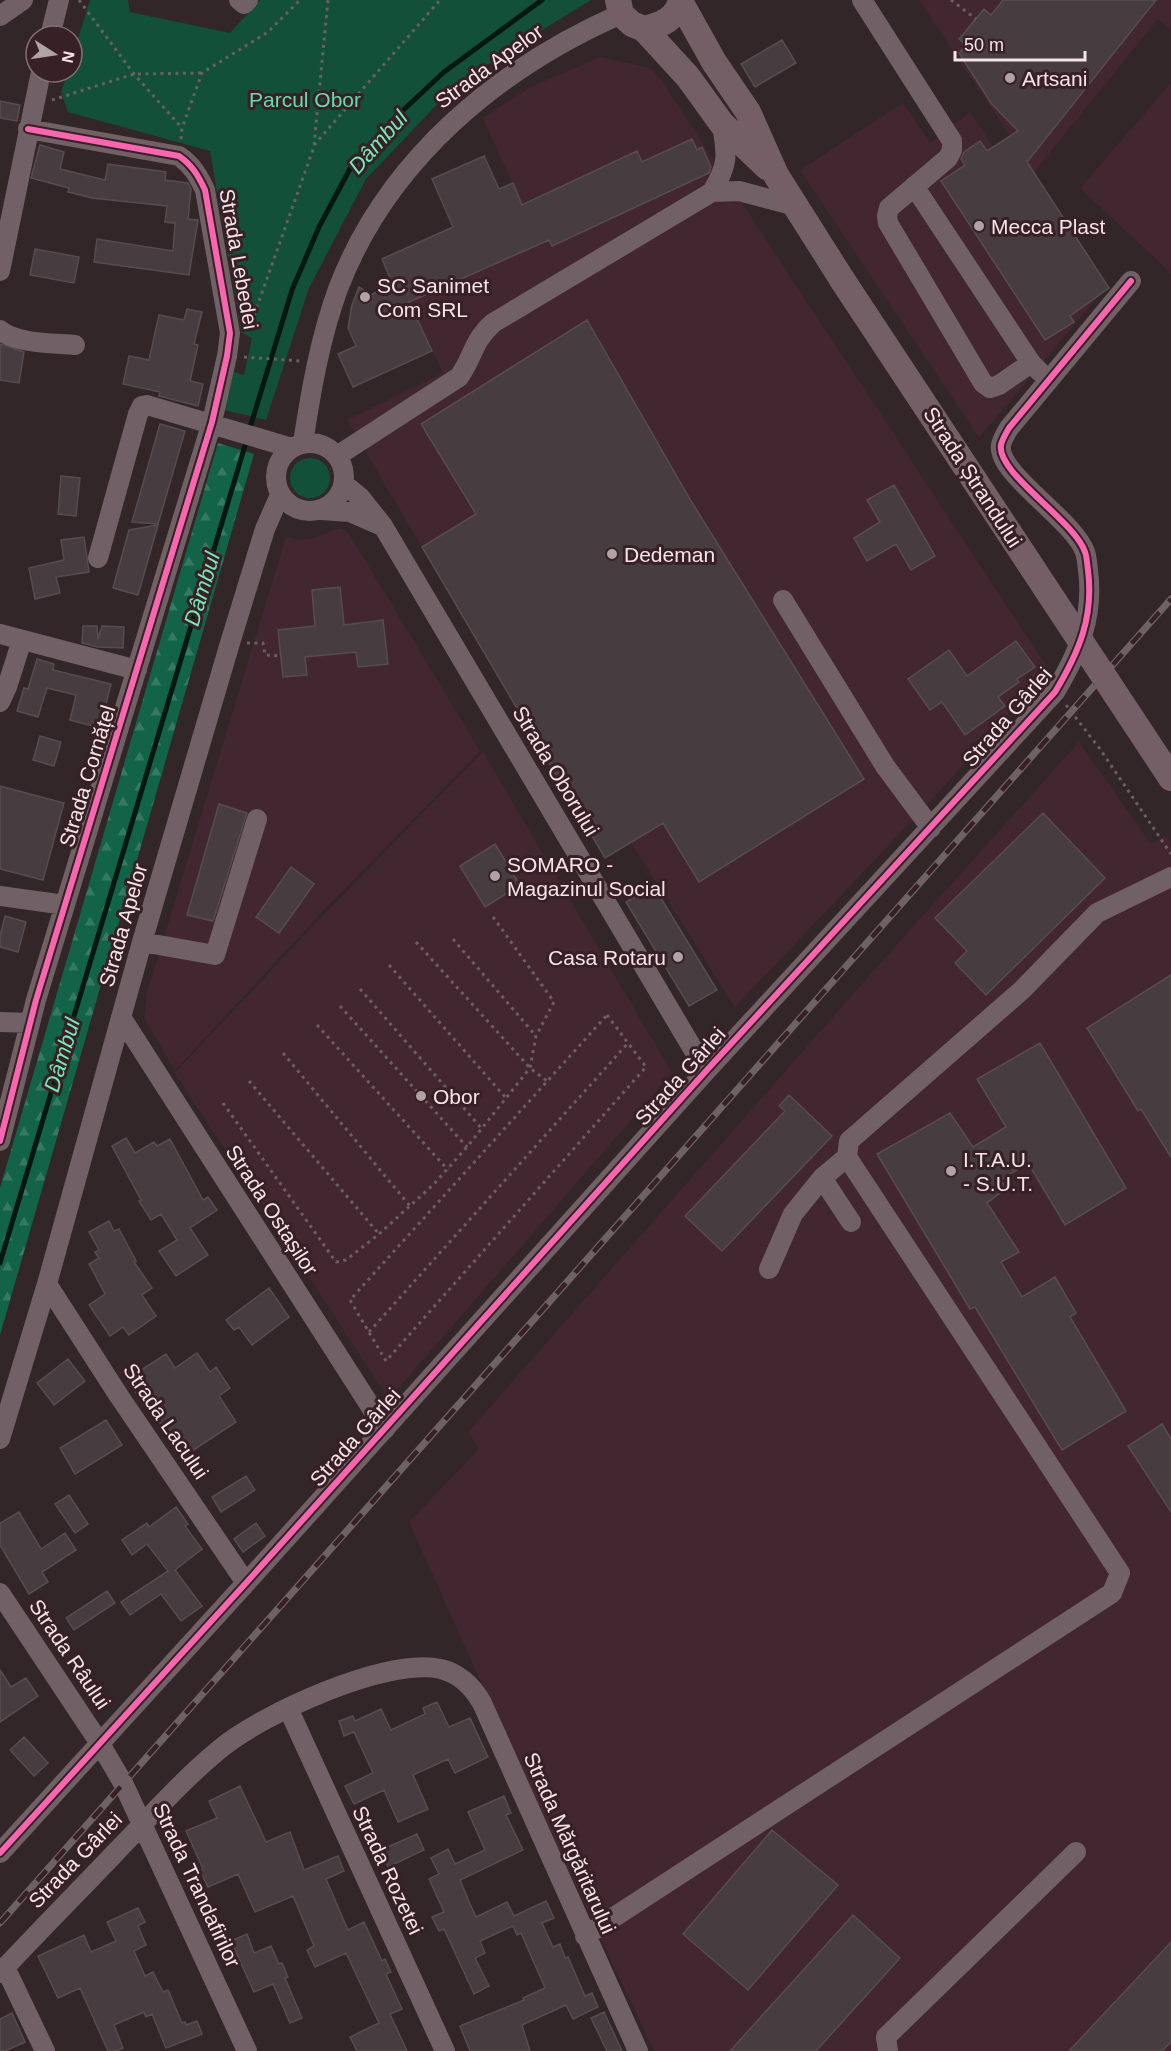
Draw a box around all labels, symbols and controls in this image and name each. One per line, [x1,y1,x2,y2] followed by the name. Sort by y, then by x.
[431,19,547,113] street label: Strada Apelor
[24,24,84,84] north arrow
[955,24,1086,62] scale bar
[964,35,1004,55] text: 50 m
[59,50,78,64] text: N
[1022,67,1087,90] place label: Artsani
[1003,71,1017,85] marker: Artsani
[249,88,361,111] park label: Parcul Obor
[343,105,413,179] water label: Dâmbul
[215,187,263,331] street label: Strada Lebedei
[991,215,1106,238] place label: Mecca Plast
[972,219,986,233] marker: Mecca Plast
[377,274,489,321] place label: SC Sanimet Com SRL
[358,290,372,304] marker: SC Sanimet Com SRL
[919,403,1027,551] street label: Strada Ștrandului
[624,543,715,566] place label: Dedeman
[605,547,619,561] marker: Dedeman
[179,548,225,629] water label: Dâmbul
[958,663,1056,771] street label: Strada Gârlei
[54,702,120,850] street label: Strada Cornățel
[508,702,604,840] street label: Strada Oborului
[507,853,666,900] place label: SOMARO - Magazinul Social
[94,861,152,989] street label: Strada Apelor
[488,869,502,883] marker: SOMARO - Magazinul Social
[548,946,666,969] place label: Casa Rotaru
[671,950,685,964] marker: Casa Rotaru
[39,1014,85,1095] water label: Dâmbul
[630,1022,730,1130] street label: Strada Gârlei
[433,1085,480,1108] place label: Obor
[414,1089,428,1103] marker: Obor
[221,1141,323,1279] street label: Strada Ostașilor
[963,1148,1033,1195] place label: I.T.A.U. - S.U.T.
[944,1164,958,1178] marker: I.T.A.U. - S.U.T.
[119,1359,213,1483] street label: Strada Lacului
[305,1383,405,1491] street label: Strada Gârlei
[25,1595,115,1713] street label: Strada Râului
[520,1749,620,1937] street label: Strada Mărgăritarului
[149,1799,245,1971] street label: Strada Trandafirilor
[348,1802,428,1938] street label: Strada Rozetei
[24,1808,126,1912] street label: Strada Gârlei

